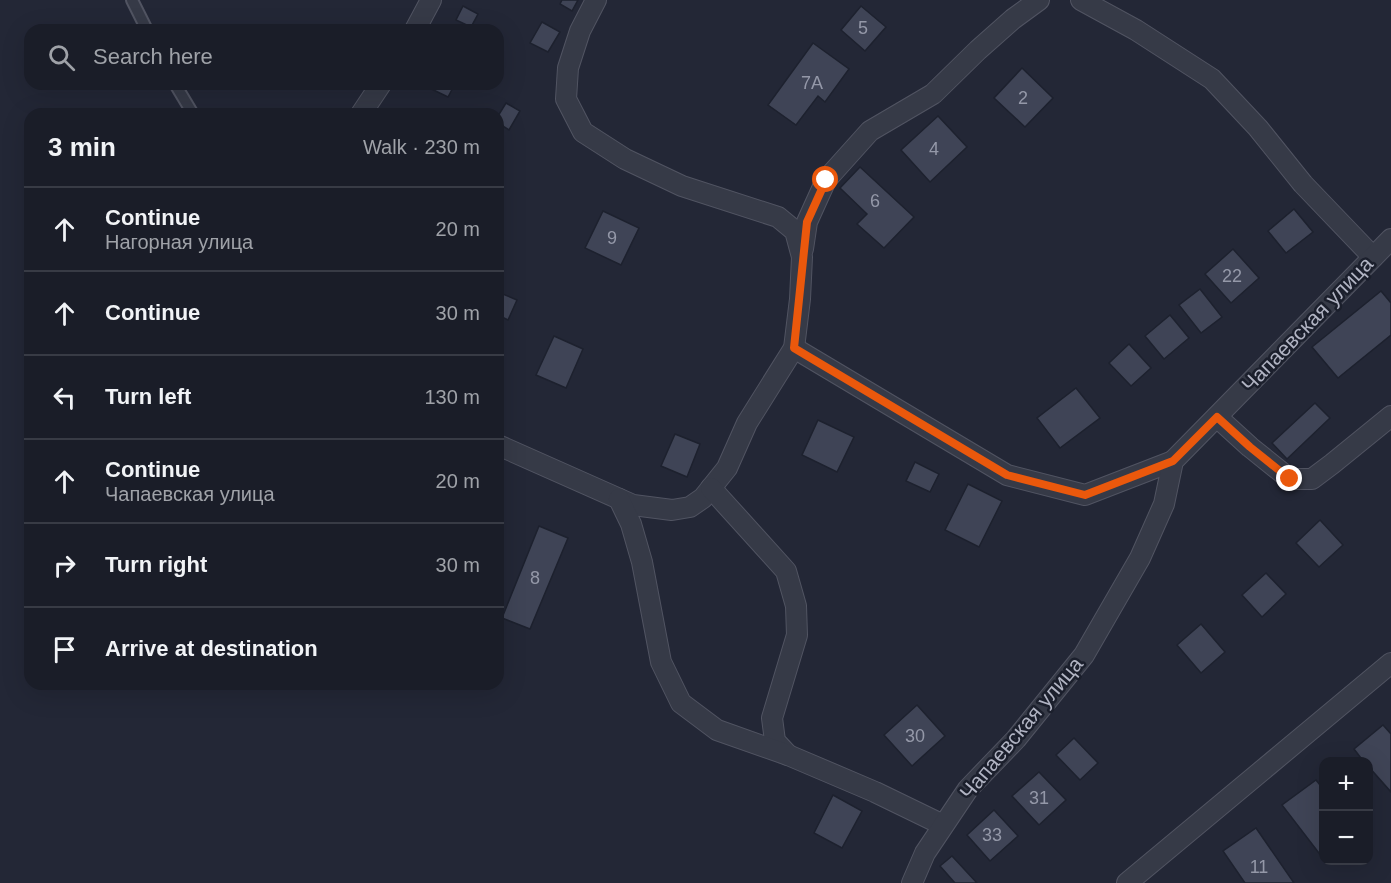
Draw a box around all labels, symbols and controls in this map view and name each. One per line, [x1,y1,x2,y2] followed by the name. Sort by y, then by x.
[858,18,868,38] house number: 5
[24,24,504,90] search box
[45,41,78,74] icon: search
[93,44,213,69] text: Search here
[801,73,823,93] house number: 7А
[1018,88,1028,108] house number: 2
[48,132,116,162] text: 3 min
[363,136,480,158] text: Walk · 230 m
[929,139,939,159] house number: 4
[812,166,838,192] route start
[870,191,880,211] house number: 6
[105,205,200,230] text: Continue
[48,213,81,246] icon: ahead
[436,218,480,240] text: 20 m
[607,228,617,248] house number: 9
[105,231,253,253] text: Нагорная улица
[1237,252,1377,396] street label: Чапаевская улица
[1222,266,1242,286] house number: 22
[48,297,81,330] icon: ahead
[105,300,200,325] text: Continue
[436,302,480,324] text: 30 m
[48,381,81,414] icon: left
[105,384,191,409] text: Turn left
[424,386,480,408] text: 130 m
[105,457,200,482] text: Continue
[48,465,81,498] icon: ahead
[1276,465,1302,491] route end
[436,470,480,492] text: 20 m
[105,483,275,505] text: Чапаевская улица
[48,549,81,582] icon: right
[105,552,207,577] text: Turn right
[436,554,480,576] text: 30 m
[530,568,540,588] house number: 8
[48,633,81,666] icon: arrive
[105,636,318,661] text: Arrive at destination
[955,652,1087,804] street label: Чапаевская улица
[905,726,925,746] house number: 30
[1319,757,1373,865] map controls
[1319,757,1373,811] button: +
[1029,788,1049,808] house number: 31
[1319,811,1373,865] button: −
[982,825,1002,845] house number: 33
[1250,857,1268,877] house number: 11

